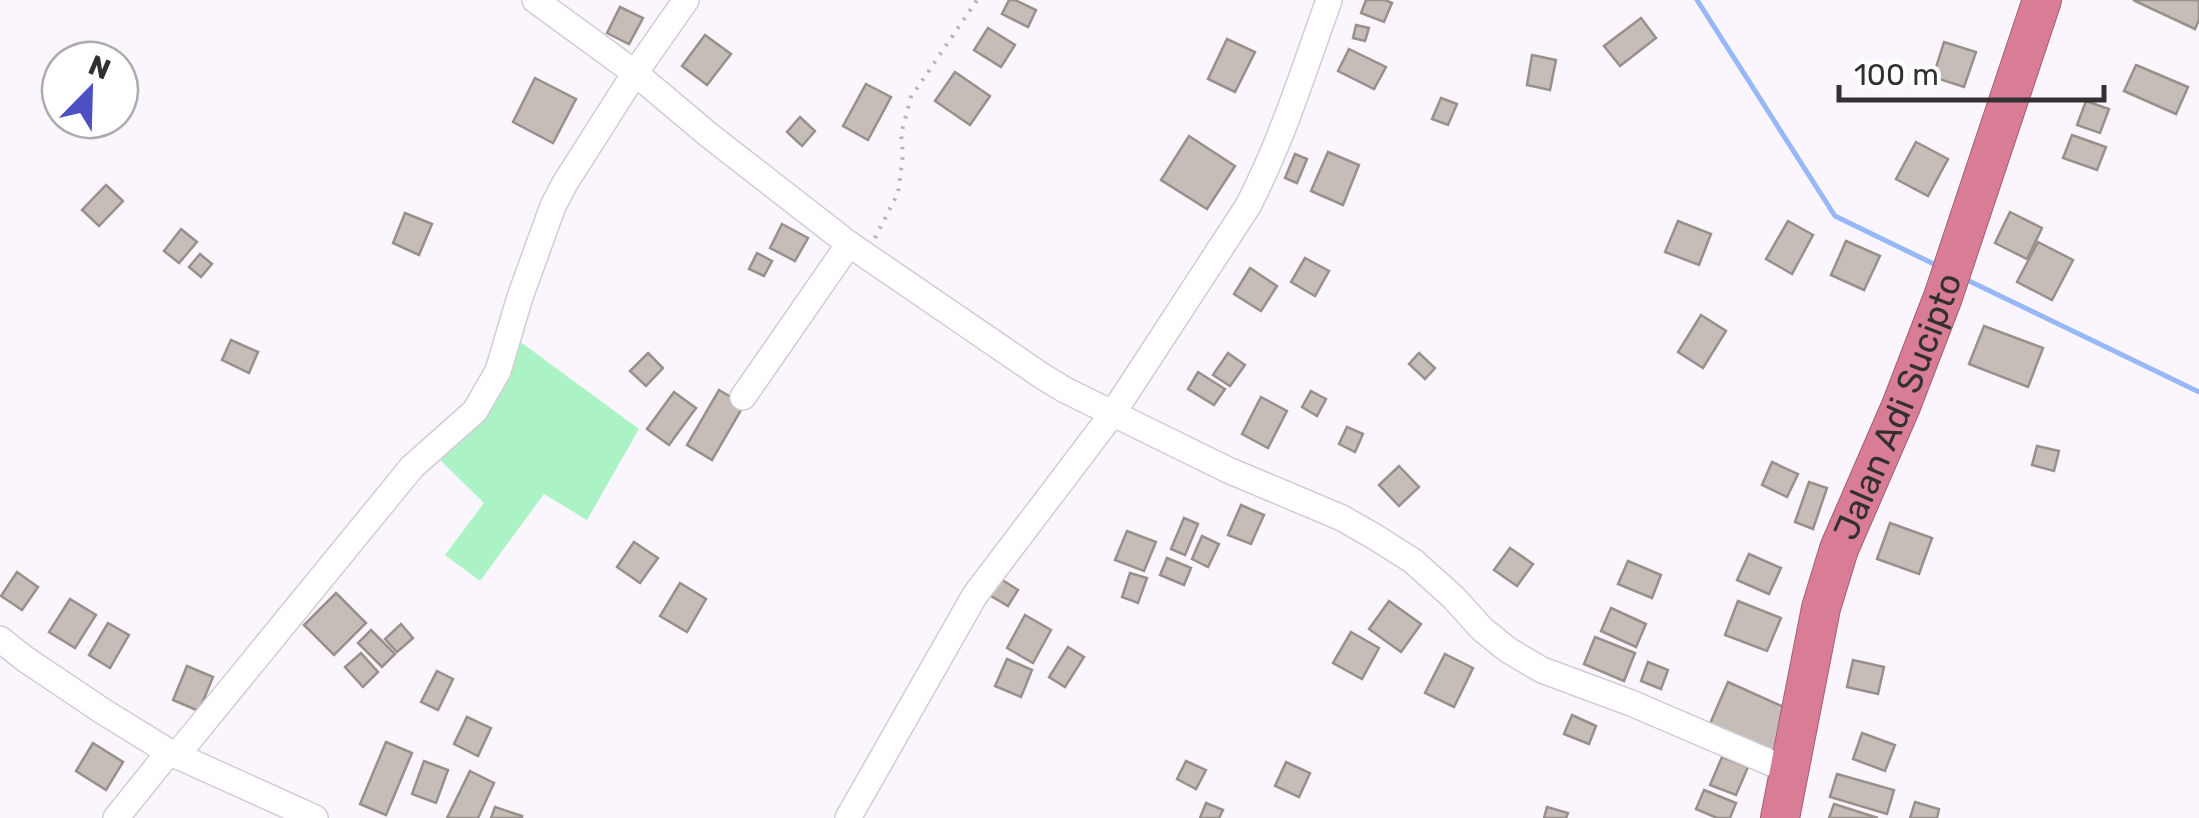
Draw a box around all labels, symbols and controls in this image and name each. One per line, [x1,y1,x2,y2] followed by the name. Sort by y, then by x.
[40,40,140,140] north arrow
[1839,40,2104,102] scale bar
[84,48,115,87] text: N
[1854,57,1939,93] text: 100 m
[1825,268,1970,546] street label: Jalan Adi Sucipto

